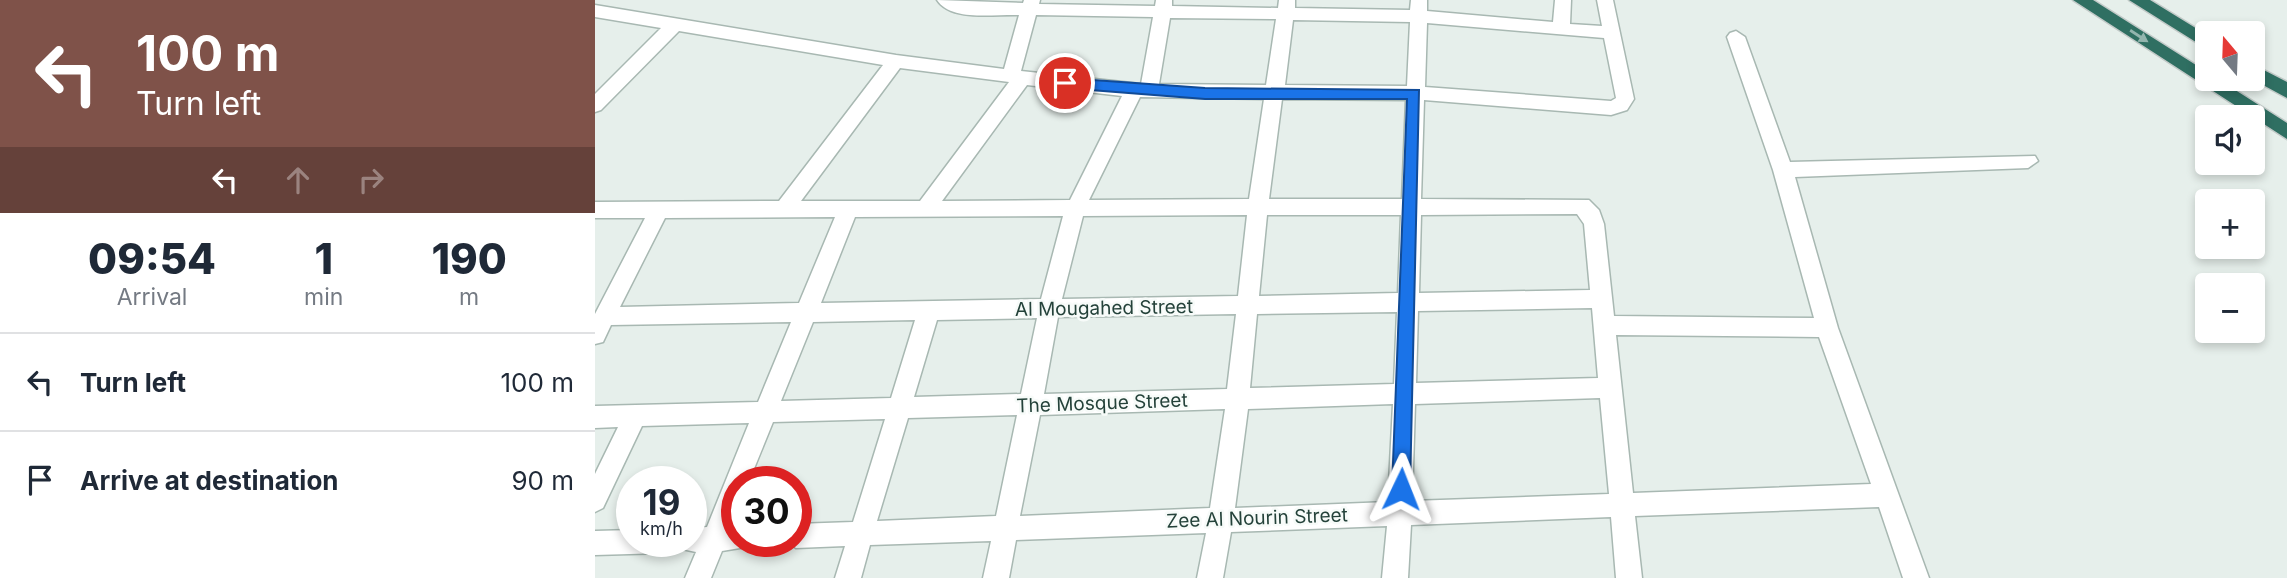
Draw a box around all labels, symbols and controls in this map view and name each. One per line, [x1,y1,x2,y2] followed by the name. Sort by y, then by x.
[2195,21,2265,91] north arrow
[2195,21,2265,343] map controls
[136,24,280,83] text: 100 m
[21,28,112,119] icon: left
[2129,29,2149,42] one-way arrow
[1035,53,1095,113] pin
[1046,64,1084,102] icon: arrive
[136,84,261,123] text: Turn left
[2195,105,2265,175] button: sound
[206,161,244,199] icon: left
[279,161,317,199] icon: ahead
[352,161,390,199] icon: right
[2195,189,2265,259] button: +
[88,233,216,284] text: 09:54
[314,233,333,284] text: 1
[432,233,507,284] text: 190
[2195,273,2265,343] button: −
[117,283,187,311] text: Arrival
[304,283,343,311] text: min
[459,283,479,311] text: m
[1015,295,1193,321] street label: Al Mougahed Street
[21,363,59,401] icon: left
[80,367,186,398] text: Turn left
[501,367,574,398] text: 100 m
[1016,389,1188,417] street label: The Mosque Street
[1364,452,1438,526] position arrow
[21,461,59,499] icon: arrive
[80,465,339,496] text: Arrive at destination
[511,465,574,496] text: 90 m
[721,466,812,557] speed limit sign: 30
[643,481,680,523] text: 19
[1166,503,1348,533] street label: Zee Al Nourin Street
[640,518,683,539] text: km/h

